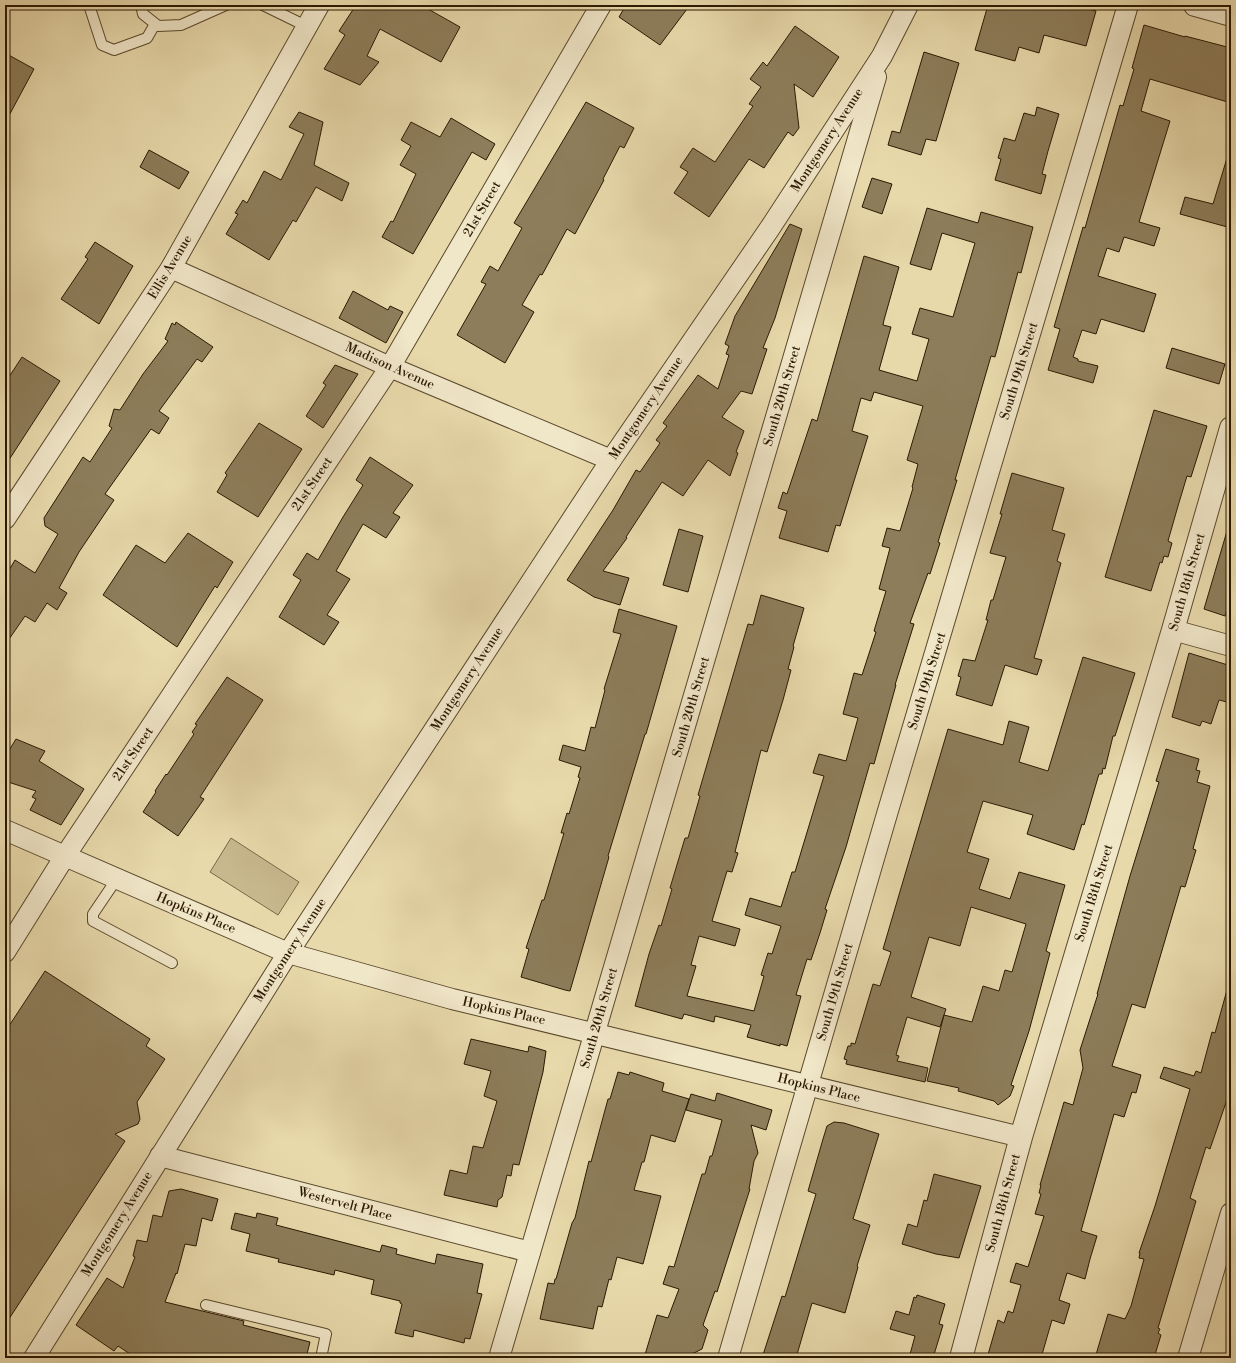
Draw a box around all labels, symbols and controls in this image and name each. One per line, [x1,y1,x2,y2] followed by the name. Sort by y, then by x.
[787,85,867,195] street label: Montgomery Avenue
[460,178,505,240] street label: 21st Street
[145,232,196,302] street label: Ellis Avenue
[997,320,1042,422] street label: South 19th Street
[343,339,438,393] street label: Madison Avenue
[760,343,804,448] street label: South 20th Street
[606,353,687,463] street label: Montgomery Avenue
[288,454,336,514] street label: 21st Street
[1165,531,1209,633] street label: South 18th Street
[427,624,507,734] street label: Montgomery Avenue
[905,630,950,732] street label: South 19th Street
[669,654,713,759] street label: South 20th Street
[109,724,157,784] street label: 21st Street
[1072,842,1117,944] street label: South 18th Street
[154,889,239,937] street label: Hopkins Place
[250,895,330,1005] street label: Montgomery Avenue
[813,941,857,1043] street label: South 19th Street
[577,965,621,1070] street label: South 20th Street
[461,994,548,1028] street label: Hopkins Place
[776,1070,863,1106] street label: Hopkins Place
[982,1152,1024,1254] street label: South 18th Street
[78,1168,156,1280] street label: Montgomery Avenue
[295,1183,394,1224] street label: Westervelt Place

